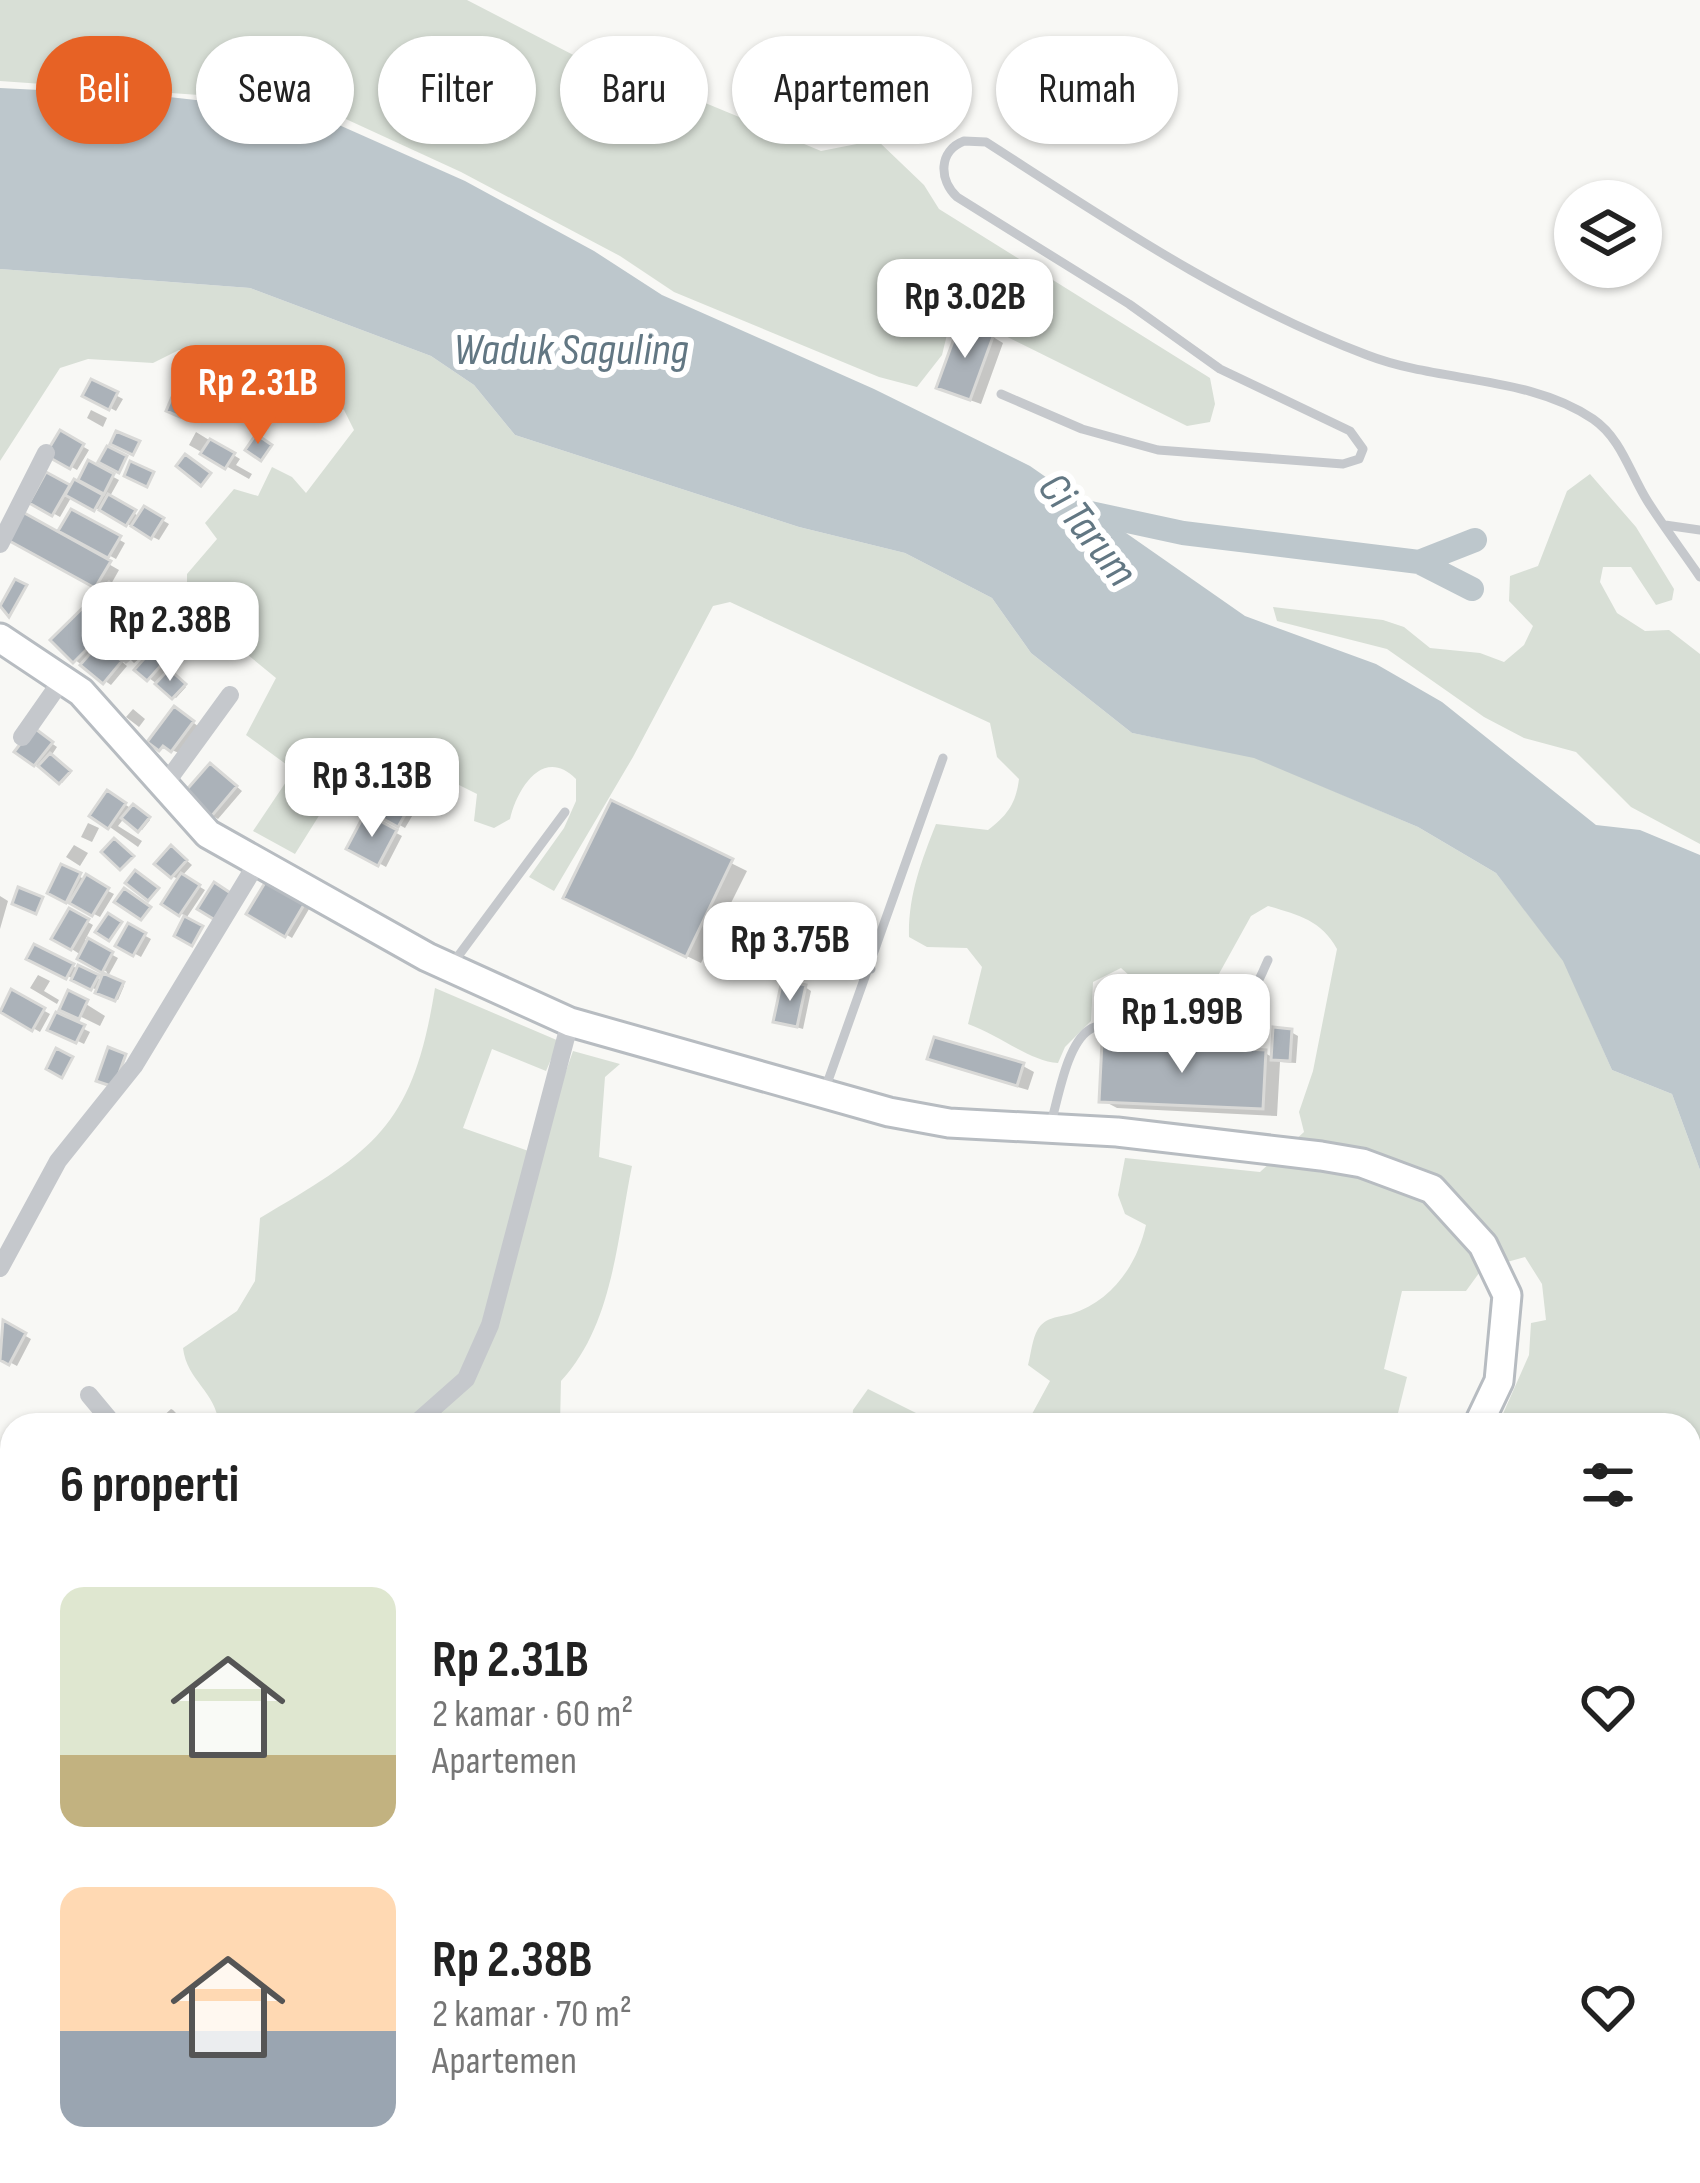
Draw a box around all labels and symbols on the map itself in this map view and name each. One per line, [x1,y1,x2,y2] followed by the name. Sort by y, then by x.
[841,259,1089,361] pin: Rp 3.02B
[453,323,689,378] water label: Waduk Saguling
[134,345,382,447] pin: Rp 2.31B
[1026,462,1148,598] water label: Ci Tarum
[46,582,294,684] pin: Rp 2.38B
[248,738,496,840] pin: Rp 3.13B
[666,902,914,1004] pin: Rp 3.75B
[1058,974,1306,1076] pin: Rp 1.99B

